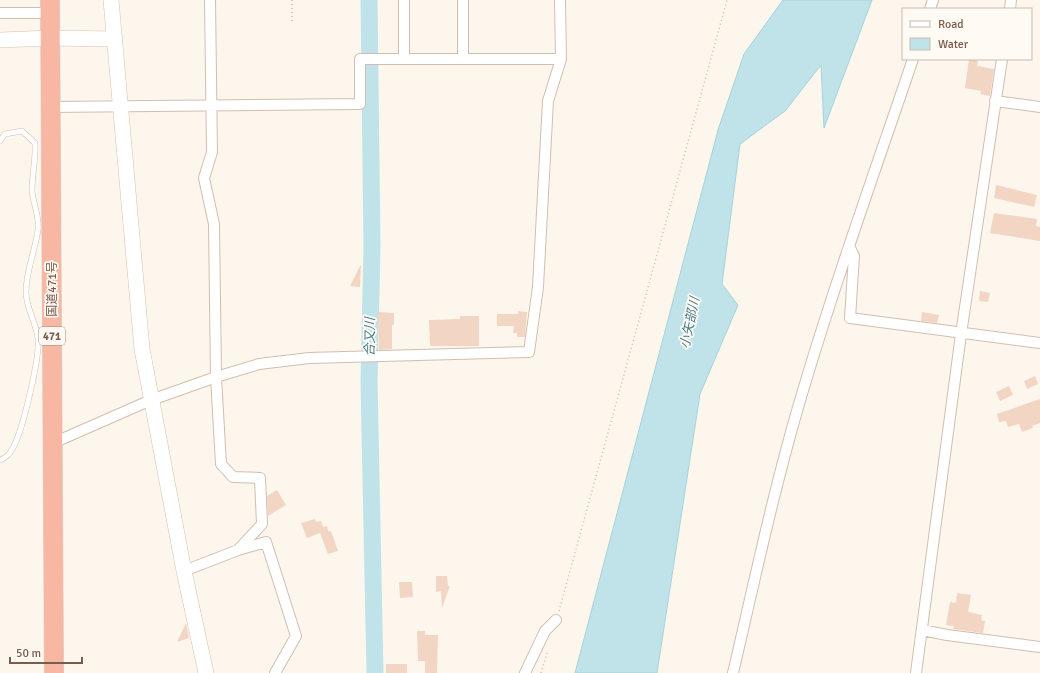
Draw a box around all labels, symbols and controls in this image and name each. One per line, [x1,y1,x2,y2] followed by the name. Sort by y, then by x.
[902,8,1032,60] legend
[938,17,964,32] text: Road
[938,37,969,52] text: Water
[45,261,60,317] street label: 国道471号
[677,294,704,350] water label: 小矢部川
[362,315,378,357] water label: 合又川
[39,327,65,345] road number: 471
[10,639,82,665] scale bar
[16,646,41,661] text: 50 m

